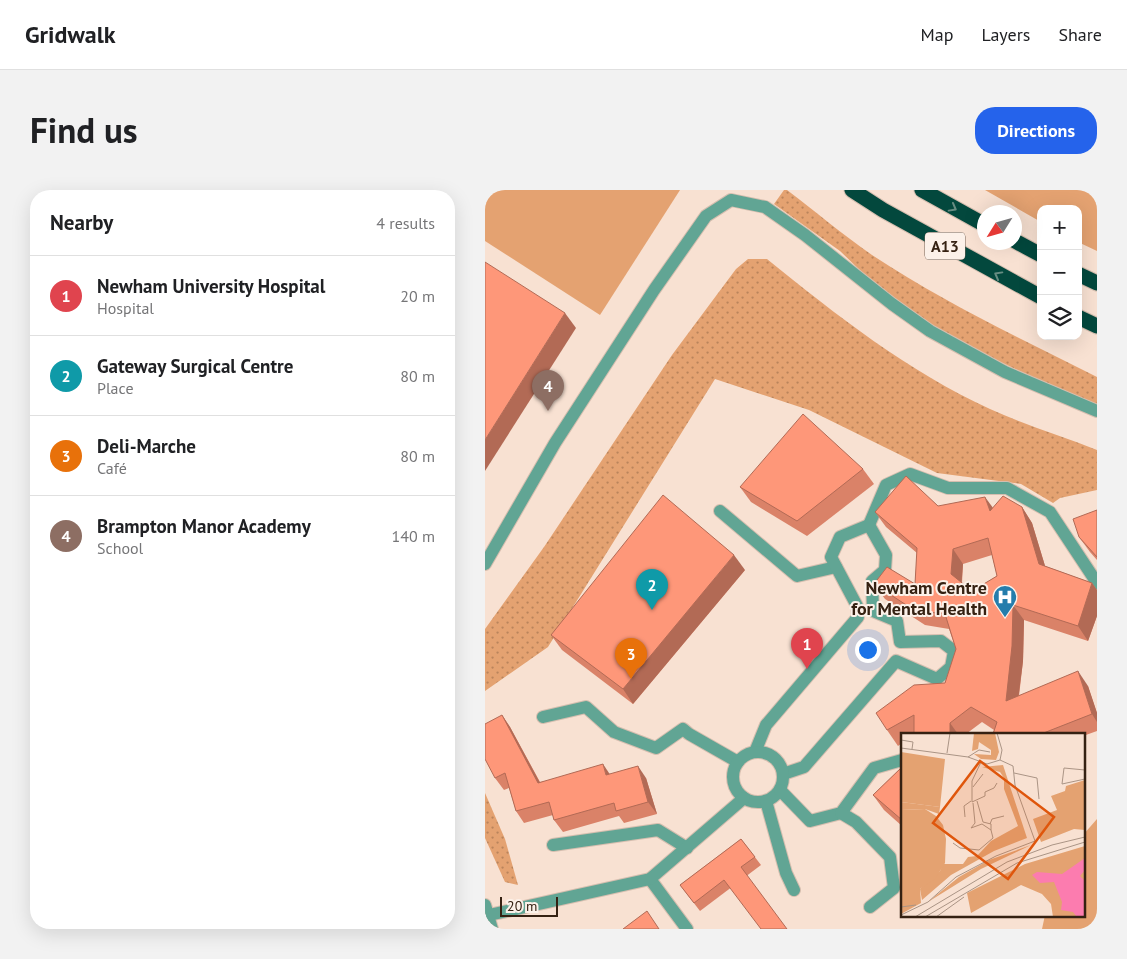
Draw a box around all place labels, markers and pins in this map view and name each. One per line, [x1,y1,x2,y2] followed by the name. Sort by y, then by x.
[532,370,564,411] pin: 4
[636,569,668,610] pin: 2
[851,576,987,620] place label: Newham Centre for Mental Health
[992,584,1018,618] hospital icon: Newham Centre for Mental Health
[791,628,823,669] pin: 1
[615,638,647,679] pin: 3

